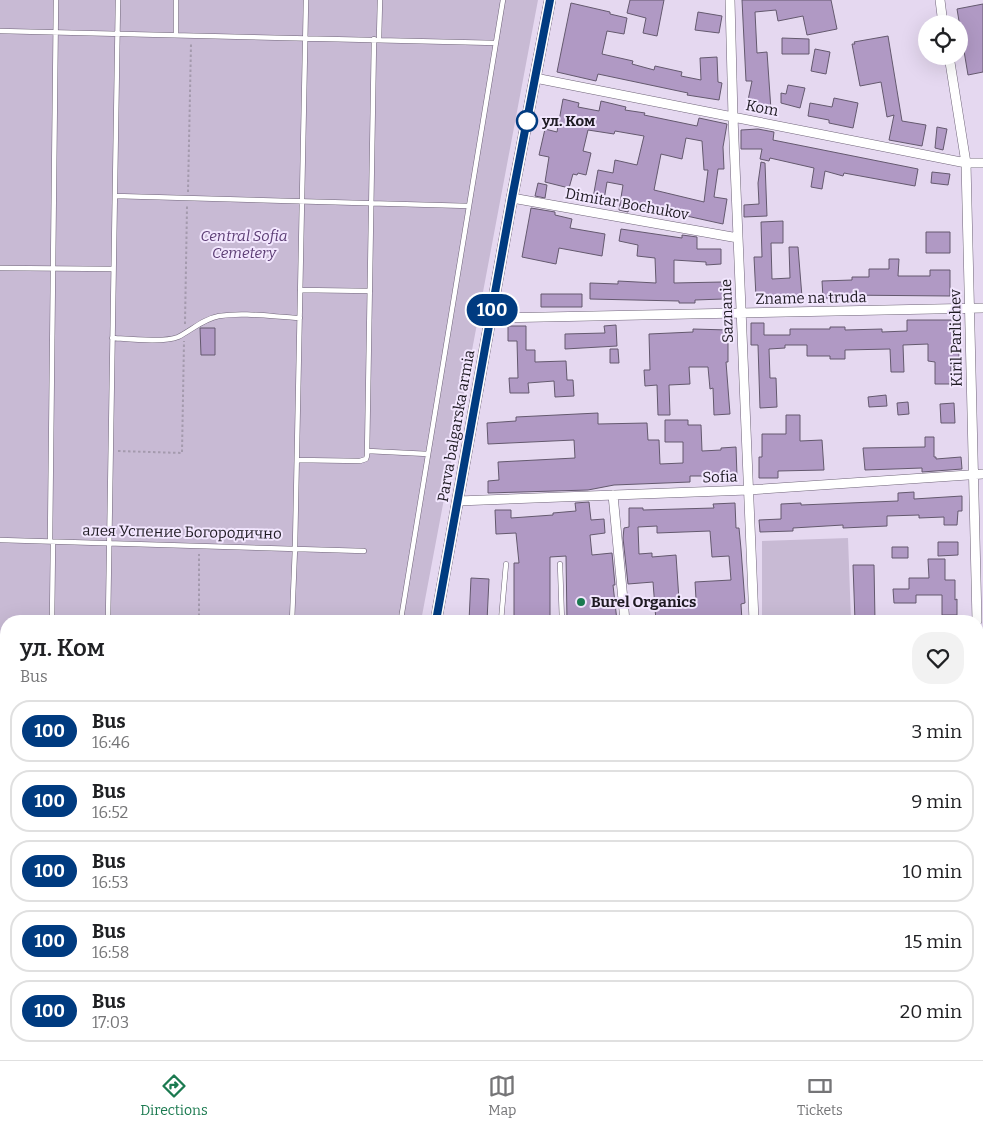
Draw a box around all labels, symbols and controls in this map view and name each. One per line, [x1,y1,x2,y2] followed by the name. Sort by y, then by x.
[918,15,968,65] map controls
[918,15,968,65] button: locate
[744,96,781,120] street label: Kom
[516,110,538,132] marker: ул. Ком
[541,112,595,130] place label: ул. Ком
[564,184,690,224] street label: Dimitar Bochukov
[201,227,287,262] park label: Central Sofia Cemetery
[717,279,737,343] street label: Saznanie
[755,288,867,308] street label: Zname na truda
[946,289,966,387] street label: Kiril Parlichev
[463,294,521,326] line badge: 100
[477,299,507,321] text: 100
[434,348,478,504] street label: Parva balgarska armia
[702,467,738,487] street label: Sofia
[82,521,282,543] street label: алея Успение Богородично
[591,593,696,611] place label: Burel Organics
[575,596,587,608] marker: Burel Organics
[912,632,964,684] button: heart
[20,634,105,662] text: ул. Ком
[20,667,48,686] text: Bus
[92,710,126,733] text: Bus
[34,720,65,742] text: 100
[912,720,962,743] text: 3 min
[92,733,130,752] text: 16:46
[92,780,126,803] text: Bus
[34,790,65,812] text: 100
[911,790,962,813] text: 9 min
[92,803,128,822] text: 16:52
[92,850,126,873] text: Bus
[34,860,65,882] text: 100
[902,860,962,883] text: 10 min
[92,873,129,892] text: 16:53
[92,920,126,943] text: Bus
[34,930,65,952] text: 100
[905,930,962,953] text: 15 min
[92,943,129,962] text: 16:58
[92,990,126,1013] text: Bus
[34,1000,65,1022] text: 100
[900,1000,962,1023] text: 20 min
[92,1013,129,1032] text: 17:03
[140,1072,208,1119] tab: Directions
[488,1072,516,1119] tab: Map
[797,1072,843,1119] tab: Tickets

